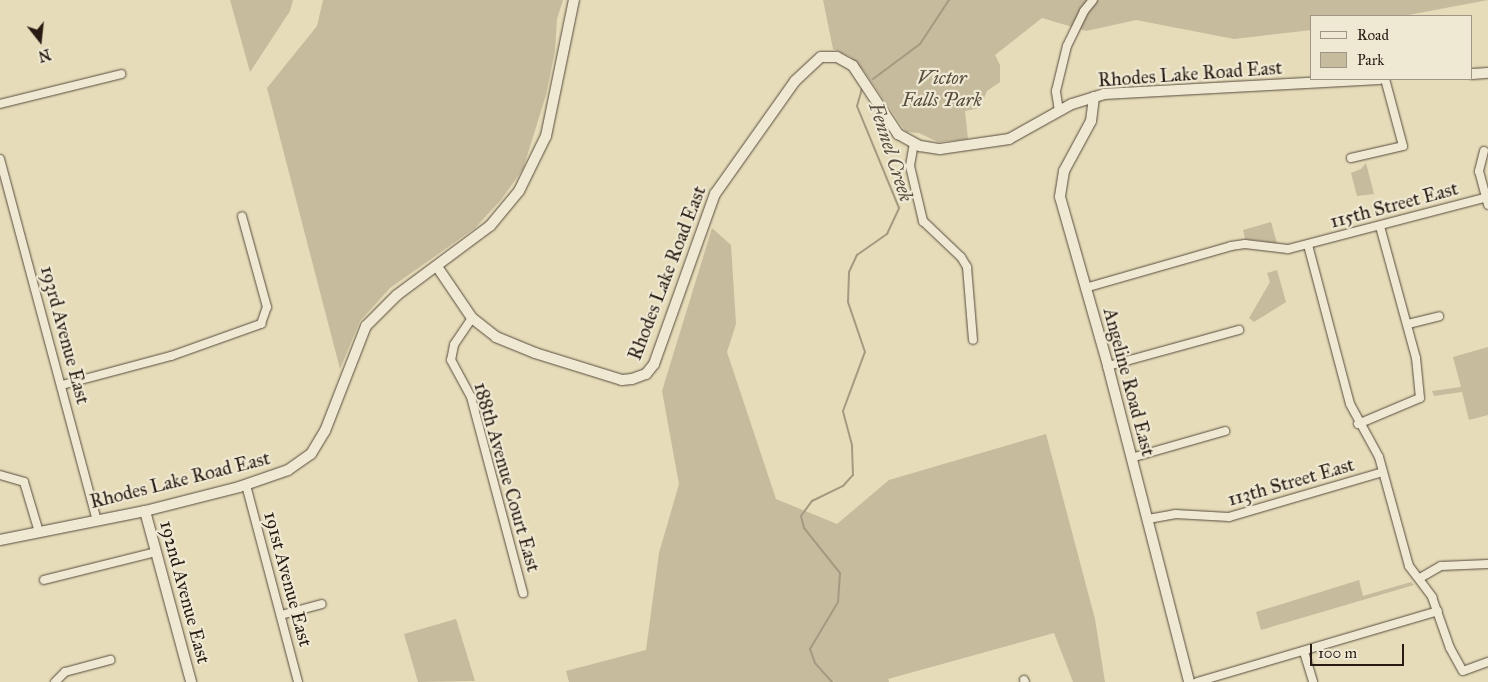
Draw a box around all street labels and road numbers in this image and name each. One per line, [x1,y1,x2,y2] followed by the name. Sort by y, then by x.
[1097,56,1283,92] street label: Rhodes Lake Road East
[1327,177,1461,233] street label: 115th Street East
[623,183,711,363] street label: Rhodes Lake Road East
[36,263,94,407] street label: 193rd Avenue East
[1098,305,1160,459] street label: Angeline Road East
[469,380,545,574] street label: 188th Avenue Court East
[88,447,272,513] street label: Rhodes Lake Road East
[1225,453,1357,511] street label: 113th Street East
[259,509,317,649] street label: 191st Avenue East
[155,518,215,666] street label: 192nd Avenue East

